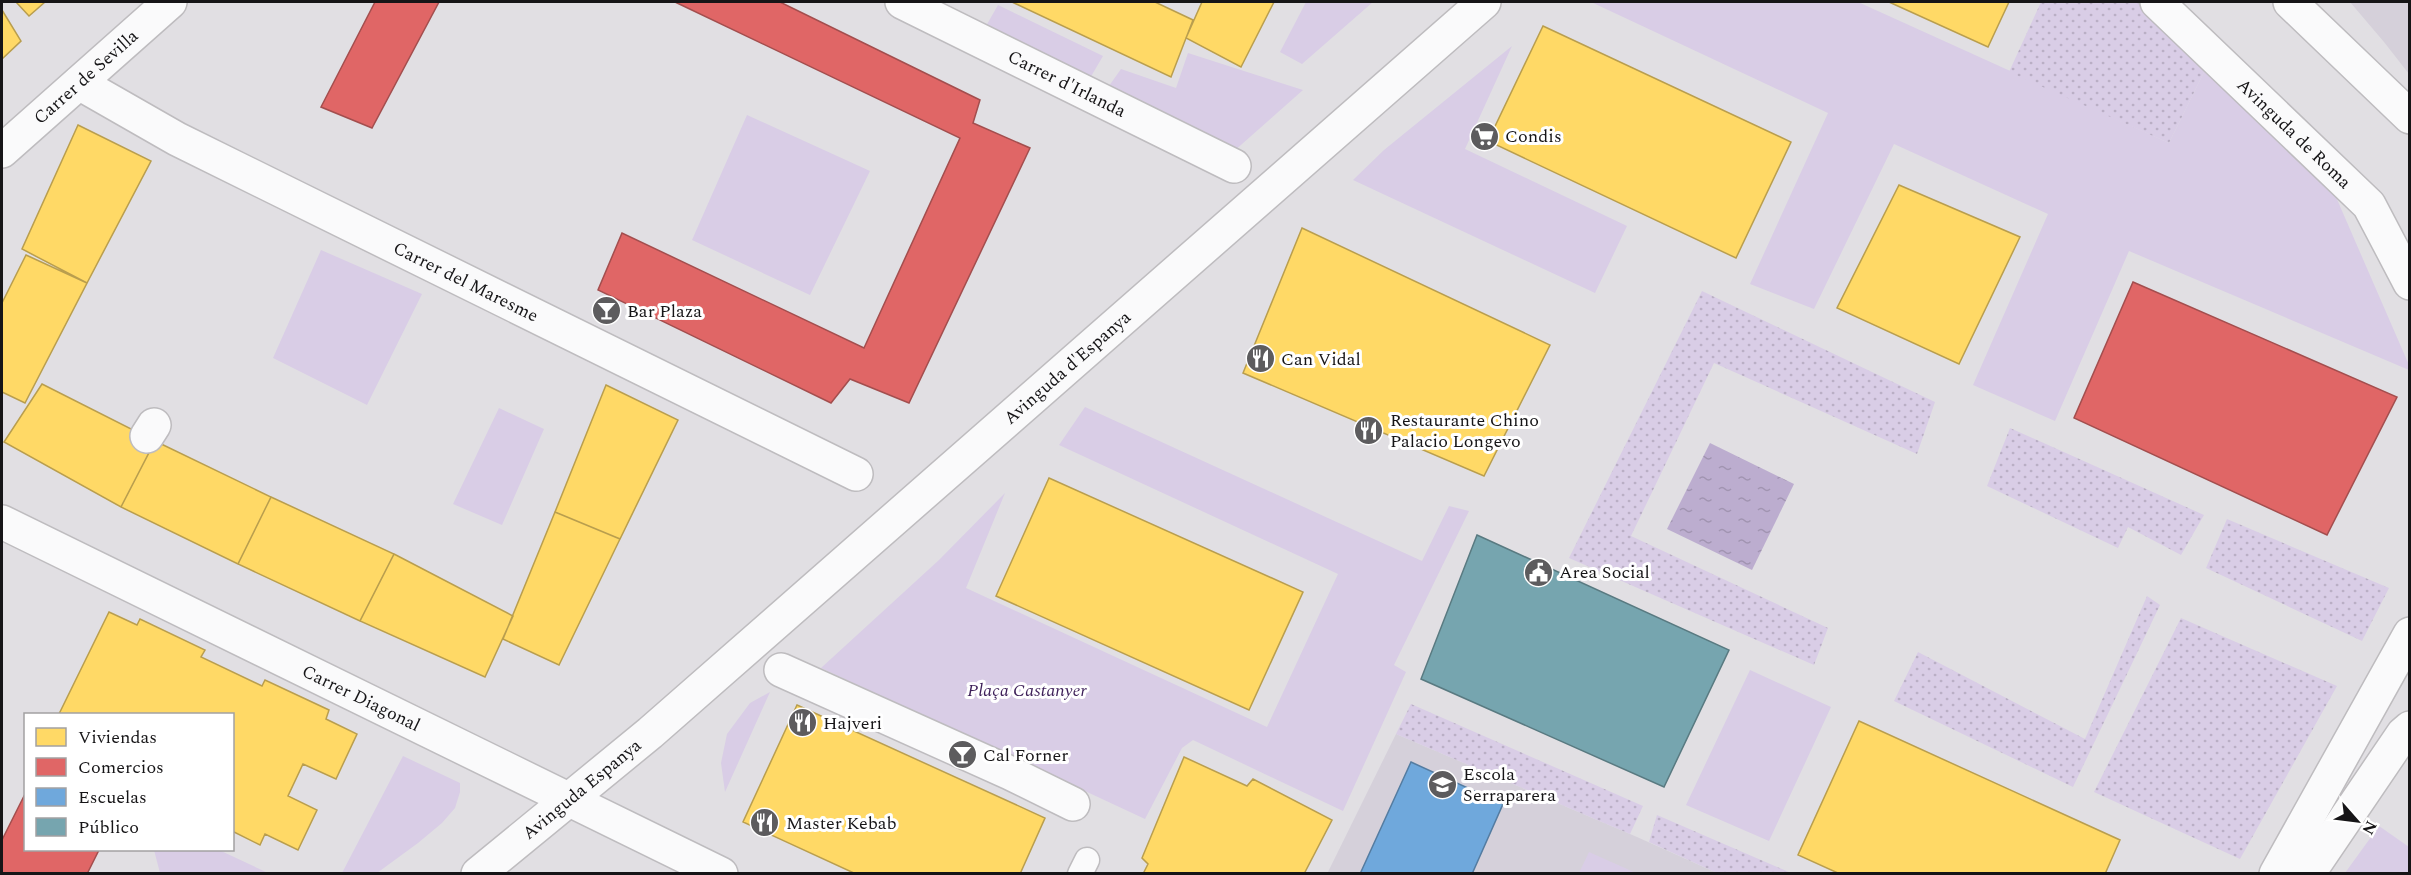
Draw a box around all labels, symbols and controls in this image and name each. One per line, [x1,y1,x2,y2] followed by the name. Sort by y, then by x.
[27,23,144,131] street label: Carrer de Sevilla
[1003,43,1131,124] street label: Carrer d'Irlanda
[2231,72,2358,195] street label: Avinguda de Roma
[1468,120,1500,152] supermarket icon: Condis
[1505,123,1562,150] place label: Condis
[389,234,543,329] street label: Carrer del Maresme
[590,295,622,327] bar icon: Bar Plaza
[627,298,702,325] place label: Bar Plaza
[997,304,1137,431] street label: Avinguda d'Espanya
[1244,343,1276,375] restaurant icon: Can Vidal
[1281,346,1361,373] place label: Can Vidal
[1390,407,1539,455] place label: Restaurante Chino Palacio Longevo
[1353,414,1385,446] restaurant icon: Restaurante Chino Palacio Longevo
[1522,556,1554,588] public building icon: Area Social
[1559,559,1650,586] place label: Area Social
[298,657,425,738] street label: Carrer Diagonal
[967,677,1088,704] park label: Plaça Castanyer
[786,707,818,739] restaurant icon: Hajveri
[823,710,882,737] place label: Hajveri
[24,713,234,851] legend
[78,724,157,751] text: Viviendas
[516,732,647,846] street label: Avinguda Espanya
[946,739,978,771] bar icon: Cal Forner
[983,742,1068,769] place label: Cal Forner
[78,754,164,781] text: Comercios
[1463,761,1556,809] place label: Escola Serraparera
[1426,768,1458,800] school or university icon: Escola Serraparera
[78,784,147,811] text: Escuelas
[2327,791,2387,851] north arrow
[749,807,781,839] restaurant icon: Master Kebab
[786,810,897,837] place label: Master Kebab
[78,814,139,841] text: Público
[2356,816,2383,839] text: N

